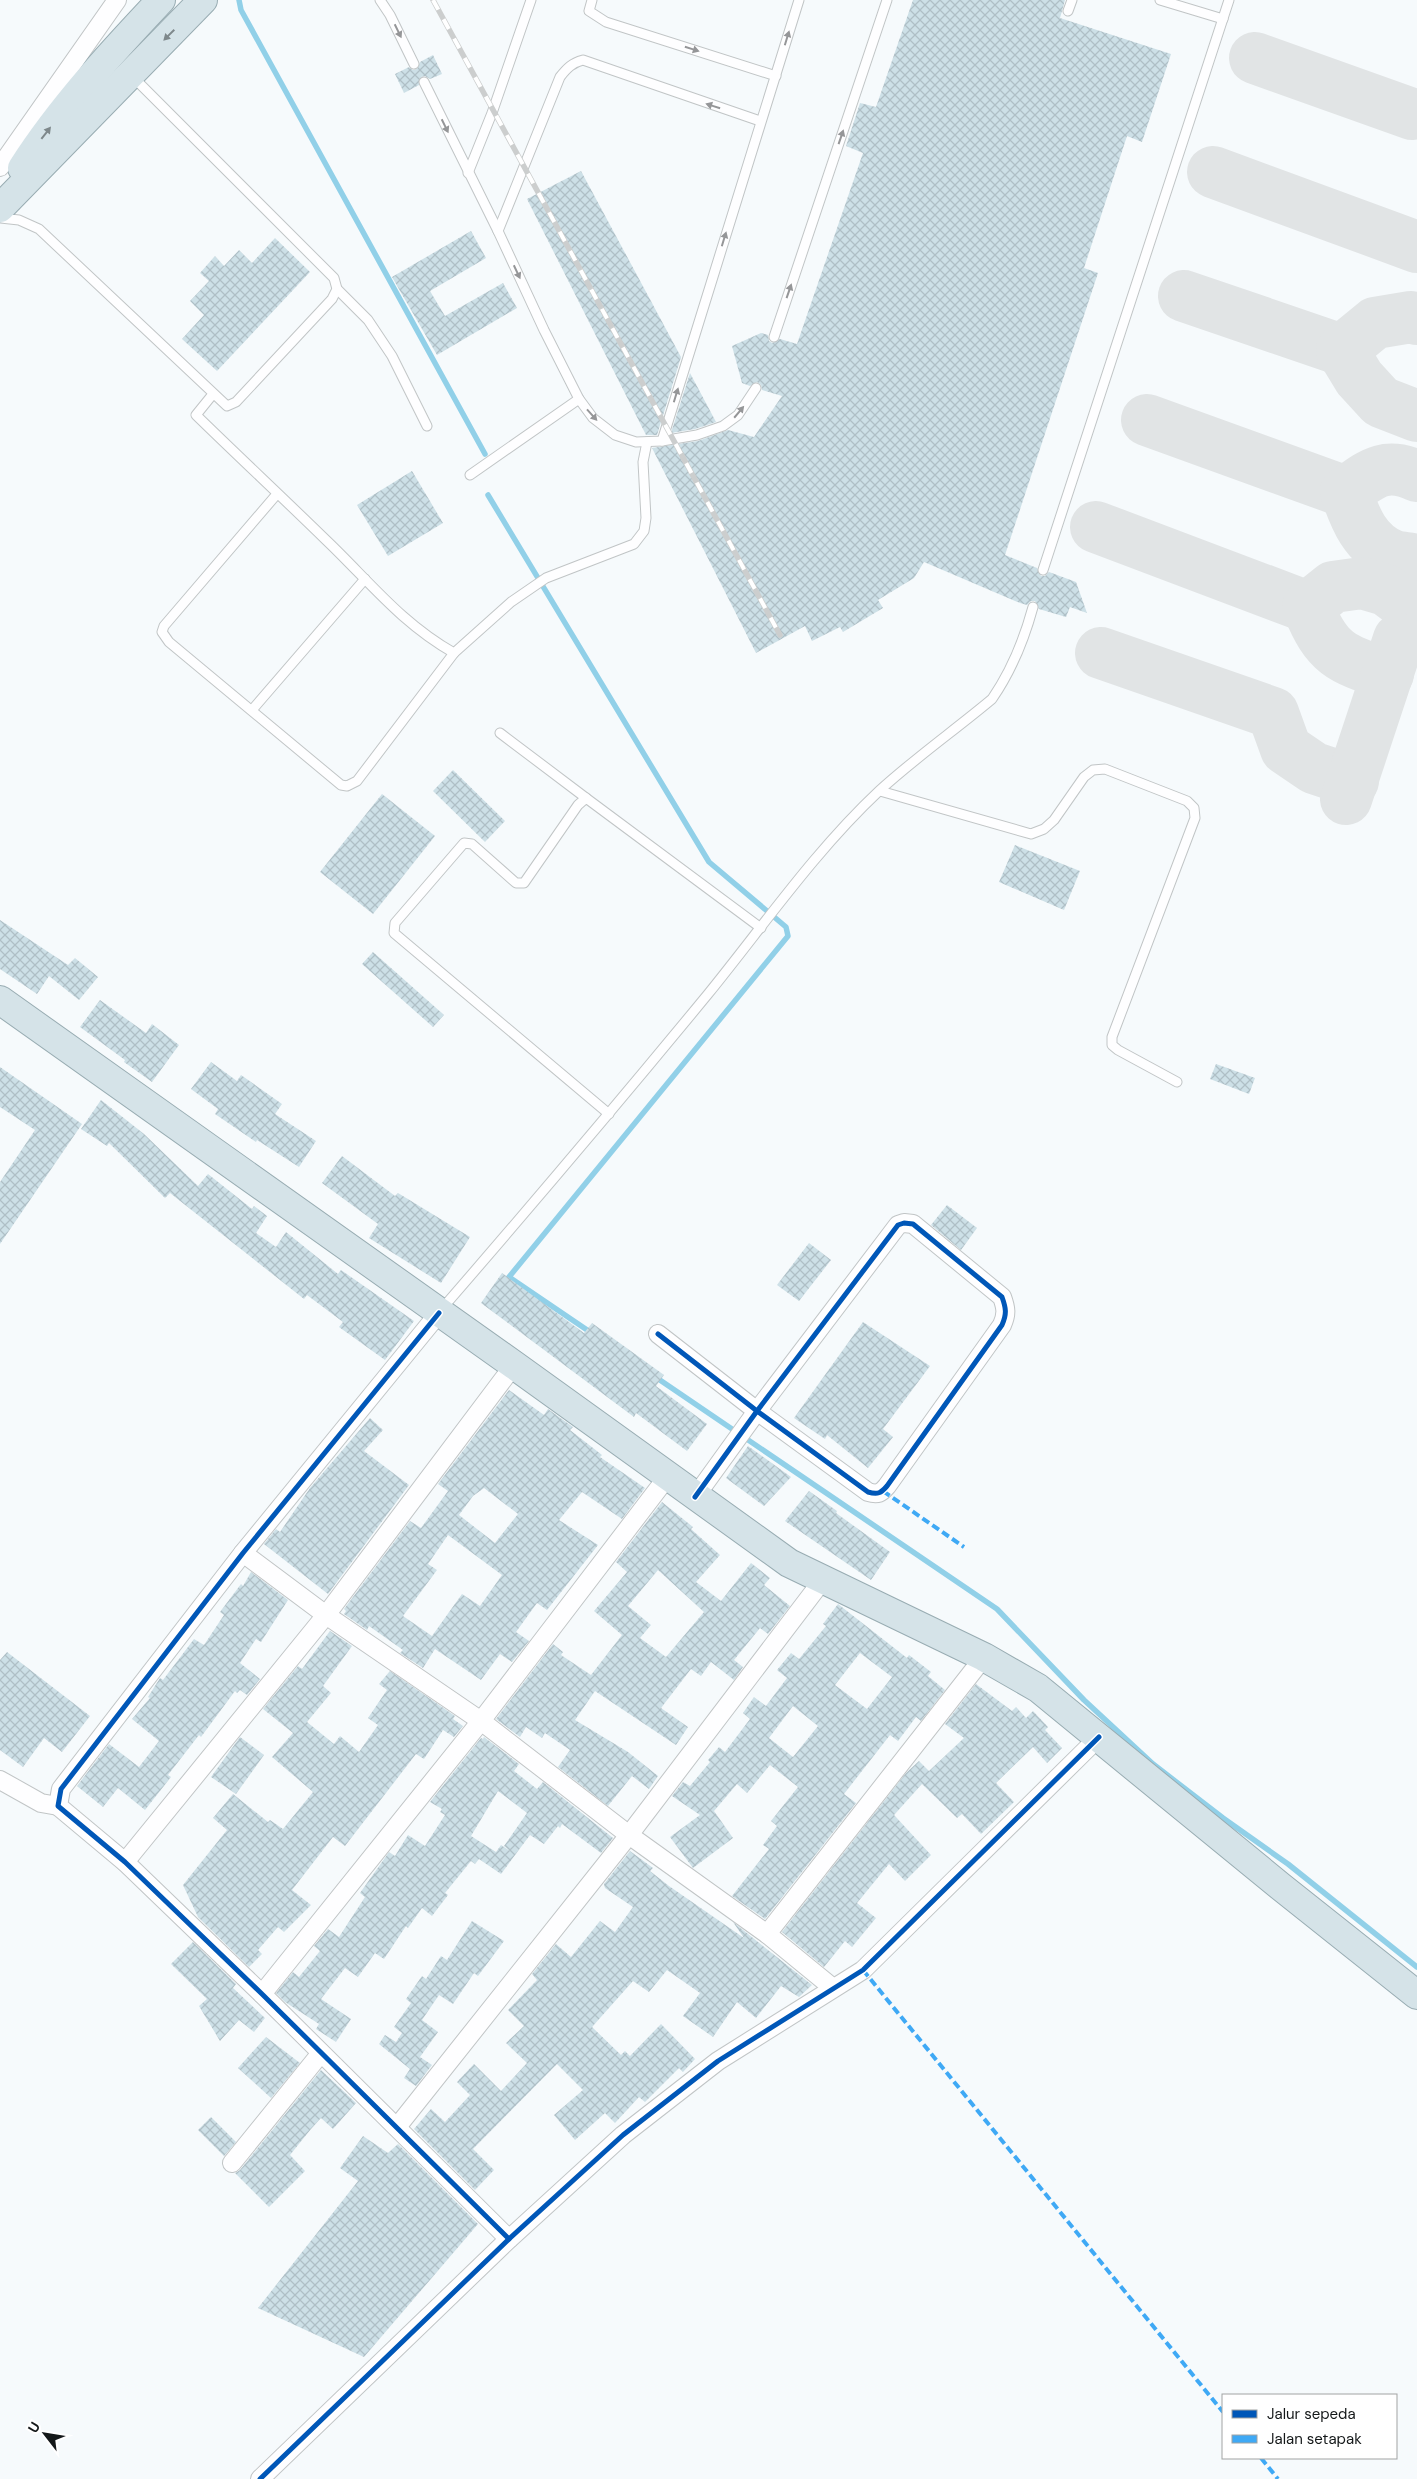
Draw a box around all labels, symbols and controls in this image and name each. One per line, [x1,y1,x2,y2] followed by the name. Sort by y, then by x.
[394,24,403,39] one-way arrow
[163,28,175,40] one-way arrow
[784,31,792,46] one-way arrow
[685,46,700,54] one-way arrow
[706,101,721,109] one-way arrow
[441,119,449,133] one-way arrow
[40,127,51,140] one-way arrow
[838,129,845,144] one-way arrow
[720,232,728,247] one-way arrow
[513,265,521,279] one-way arrow
[786,283,793,298] one-way arrow
[673,387,681,402] one-way arrow
[733,406,744,419] one-way arrow
[586,409,598,421] one-way arrow
[1222,2394,1397,2459] legend
[1267,2404,1356,2424] text: Jalur sepeda
[20,2409,70,2459] north arrow
[24,2419,44,2436] text: U
[1267,2429,1362,2449] text: Jalan setapak

